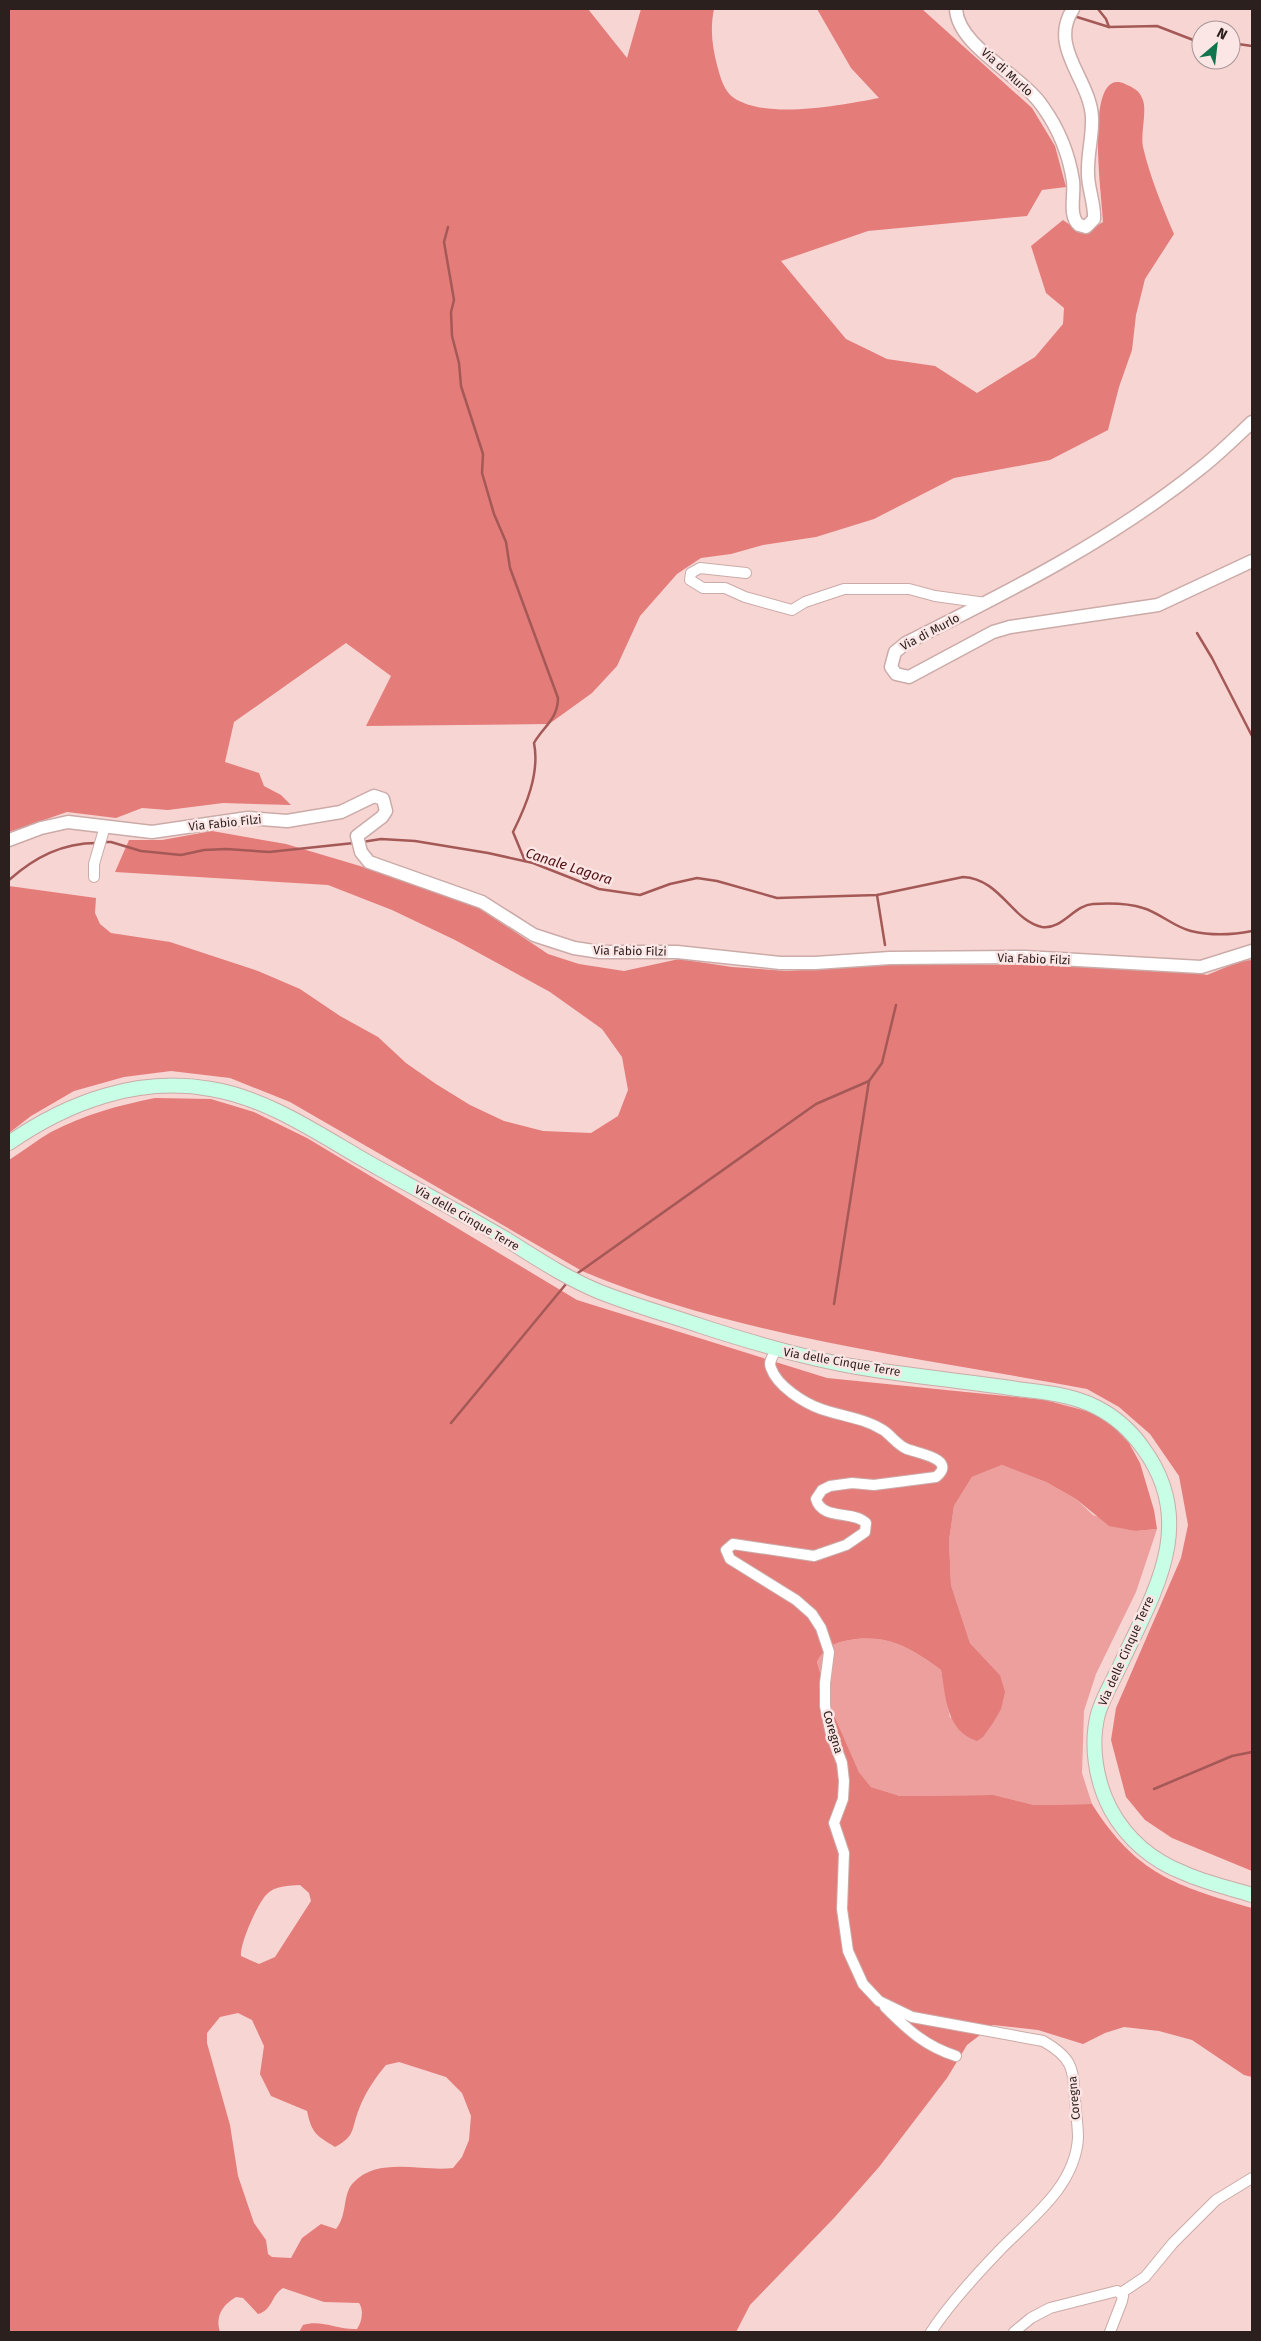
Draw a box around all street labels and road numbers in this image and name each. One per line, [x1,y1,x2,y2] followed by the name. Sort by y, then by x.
[978,45,1036,99] street label: Via di Murlo
[898,611,962,653] street label: Via di Murlo
[188,812,262,834] street label: Via Fabio Filzi
[593,943,667,959] street label: Via Fabio Filzi
[997,951,1071,967] street label: Via Fabio Filzi
[412,1182,522,1254] street label: Via delle Cinque Terre
[782,1345,902,1379] street label: Via delle Cinque Terre
[1095,1594,1157,1708] street label: Via delle Cinque Terre
[820,1709,846,1755] street label: Coregna
[1065,2075,1083,2121] street label: Coregna

